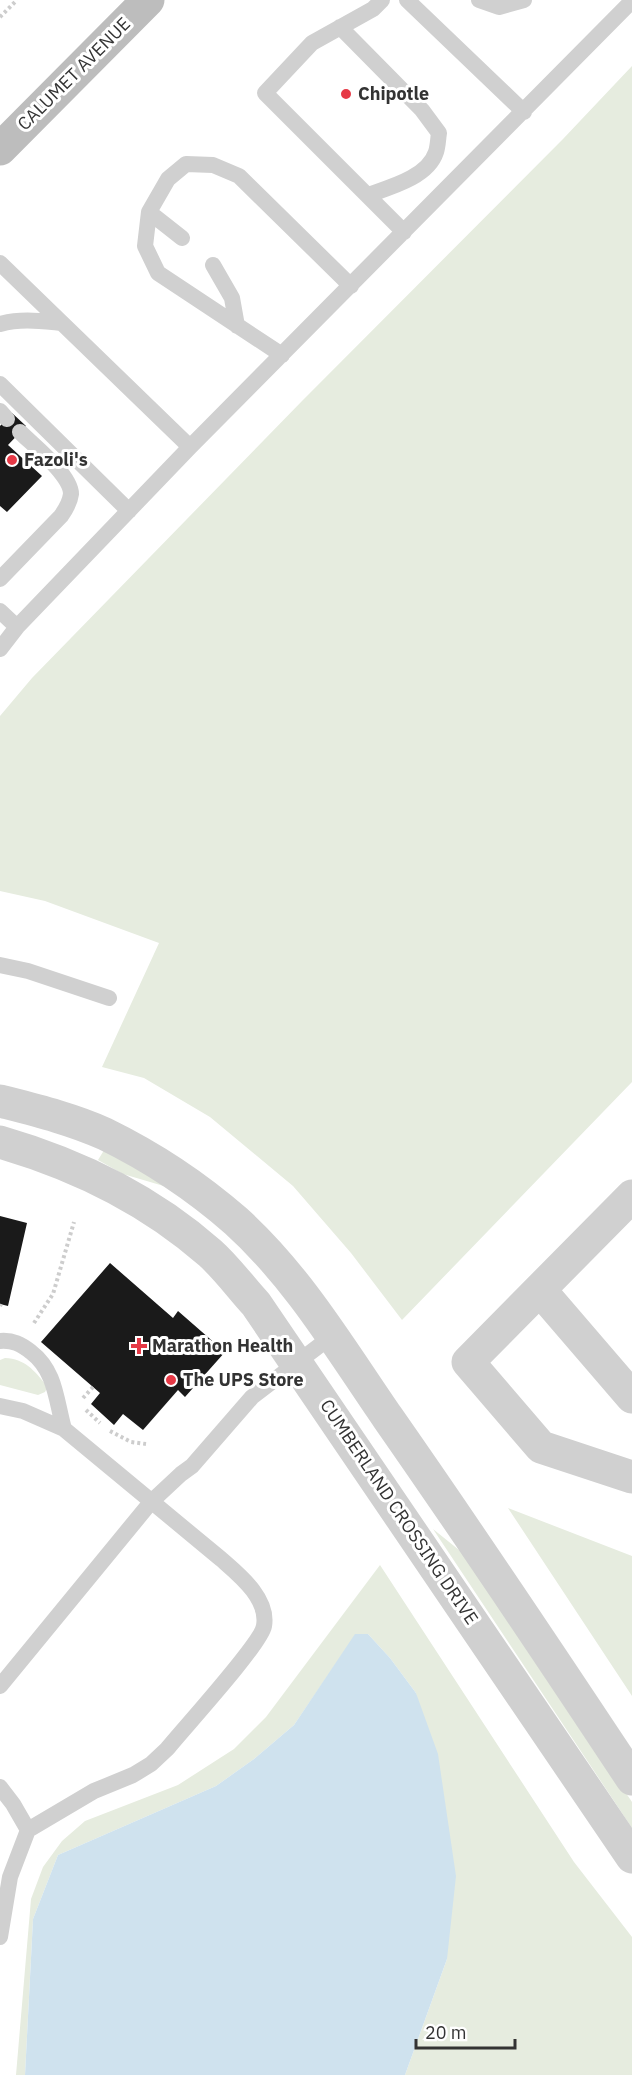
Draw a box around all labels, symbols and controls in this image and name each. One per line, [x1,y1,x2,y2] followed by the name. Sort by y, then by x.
[12,12,135,135] street label: CALUMET AVENUE
[358,82,429,105] place label: Chipotle
[339,87,353,101] marker: Chipotle
[24,448,88,471] place label: Fazoli's
[5,453,19,467] marker: Fazoli's
[152,1334,293,1357] place label: Marathon Health
[130,1337,148,1355] marker: Marathon Health
[183,1368,304,1391] place label: The UPS Store
[164,1373,178,1387] marker: The UPS Store
[315,1395,484,1629] street label: CUMBERLAND CROSSING DRIVE
[416,2012,515,2050] scale bar
[425,2021,467,2044] text: 20 m

